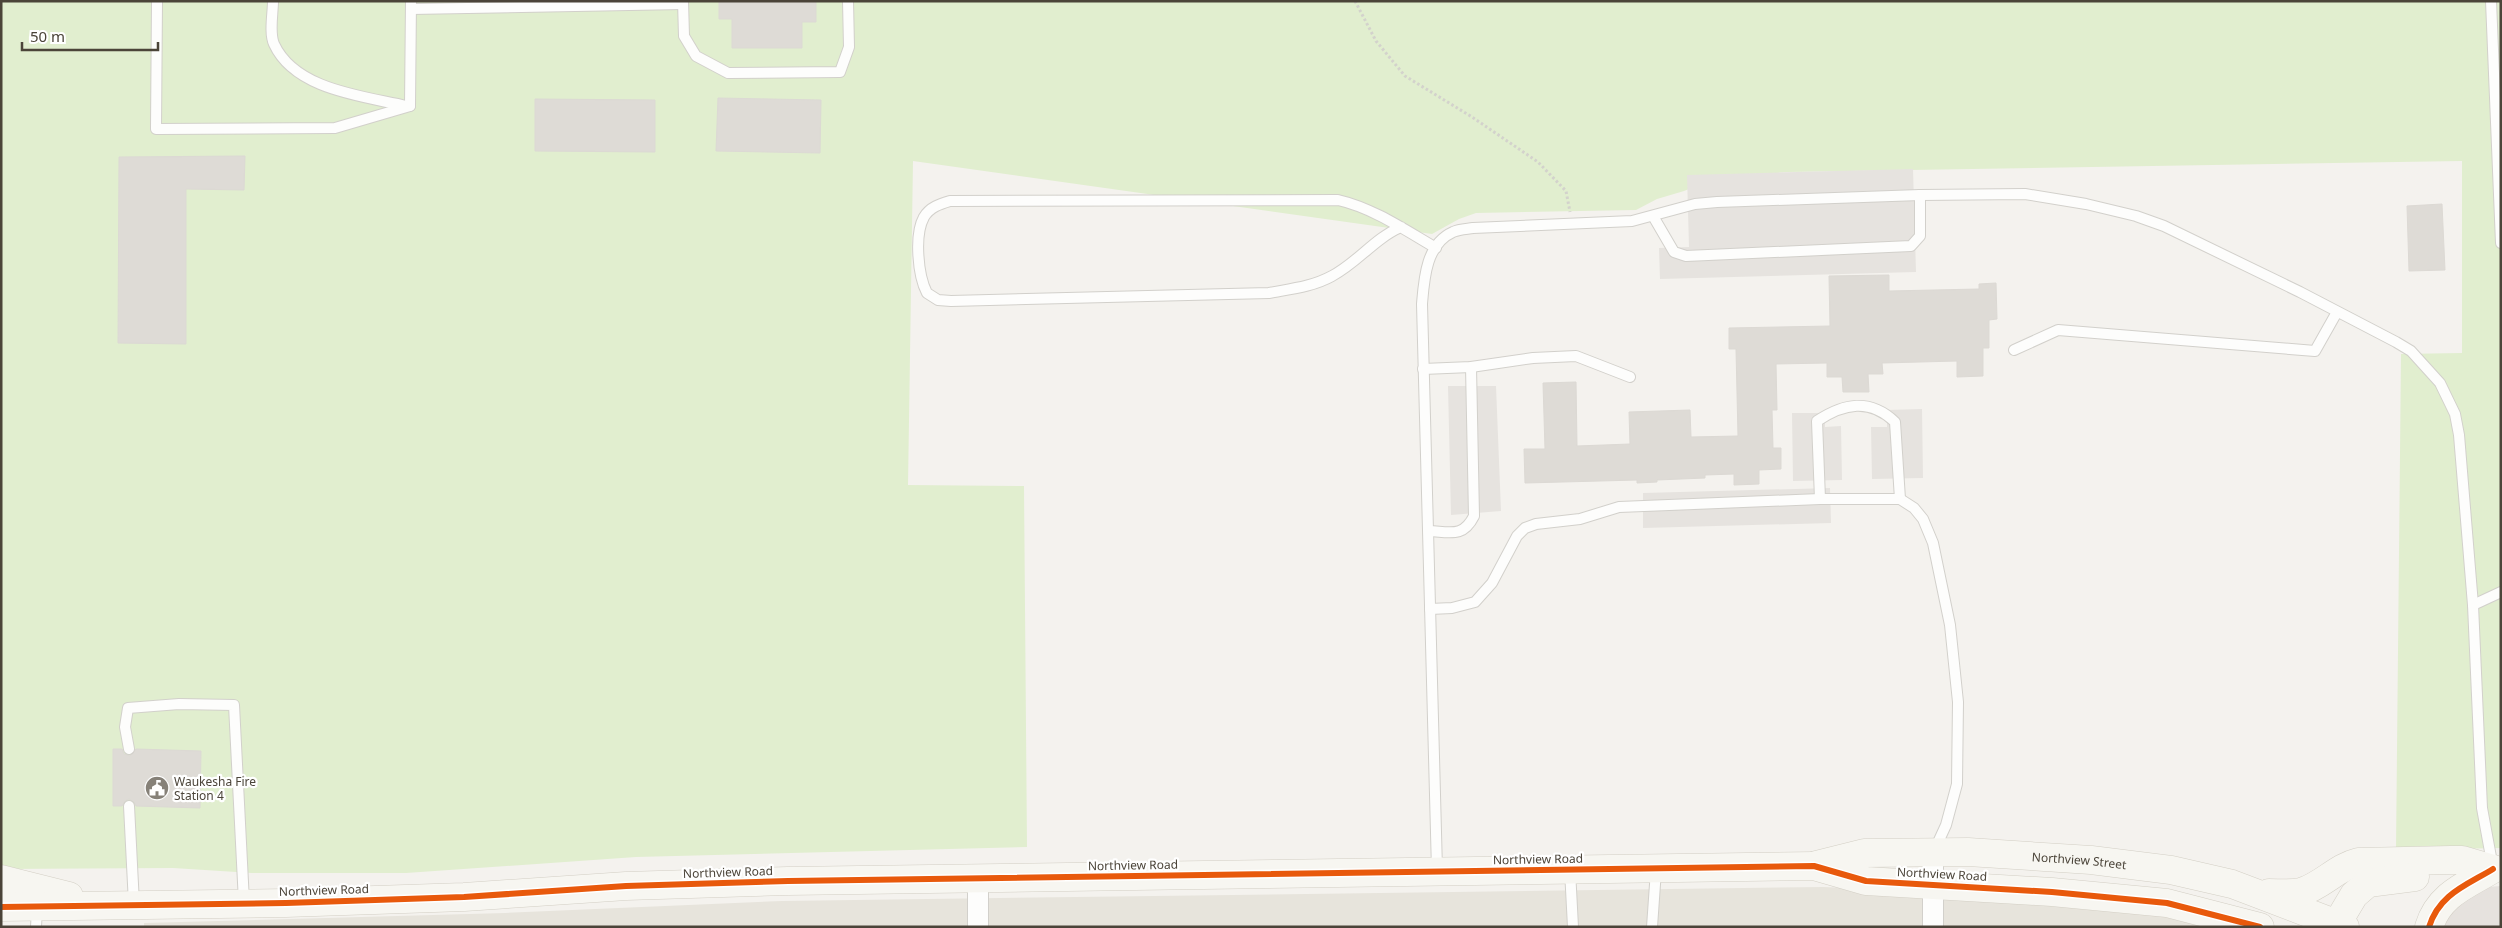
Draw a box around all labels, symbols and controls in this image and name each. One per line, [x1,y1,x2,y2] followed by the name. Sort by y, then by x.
[22,20,159,52] scale bar
[30,26,65,46] text: 50 m
[174,773,256,804] place label: Waukesha Fire Station 4
[144,775,170,801] public building icon: Waukesha Fire Station 4
[2031,848,2128,873] street label: Northview Street
[1493,850,1583,868] street label: Northview Road
[1088,856,1178,874] street label: Northview Road
[683,862,773,882] street label: Northview Road
[1897,863,1987,885] street label: Northview Road
[279,880,369,900] street label: Northview Road

